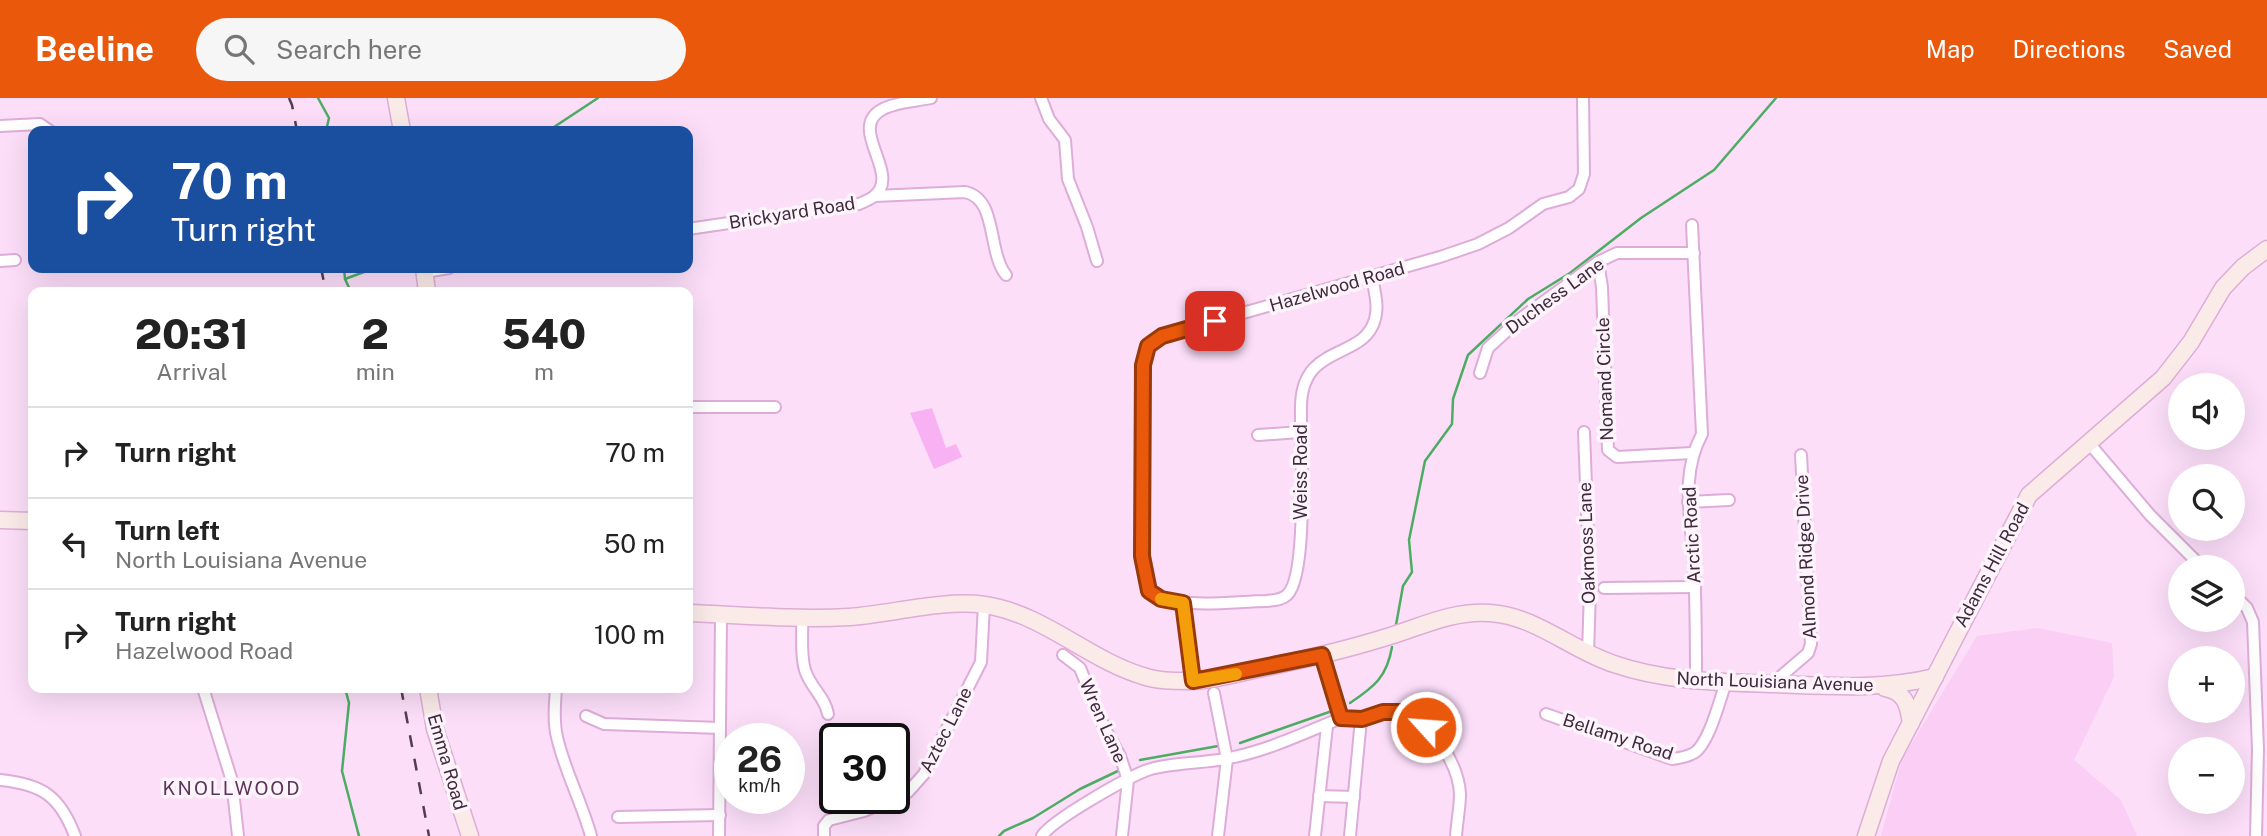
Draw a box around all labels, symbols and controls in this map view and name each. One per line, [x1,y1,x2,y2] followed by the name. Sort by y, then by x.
[196,18,686,81] search box
[35,30,154,68] text: Beeline
[220,30,258,68] icon: search
[276,34,422,65] text: Search here
[1926,35,1975,63] text: Map
[2013,35,2125,63] text: Directions
[2163,35,2232,63] text: Saved
[171,152,288,210] text: 70 m
[56,154,147,245] icon: right
[727,192,857,233] street label: Brickyard Road
[171,211,316,248] text: Turn right
[1502,253,1608,338] street label: Duchess Lane
[1267,257,1407,316] street label: Hazelwood Road
[1185,291,1245,351] pin
[1196,302,1234,340] icon: arrive
[135,309,249,358] text: 20:31
[362,309,389,358] text: 2
[501,309,586,358] text: 540
[1592,317,1617,441] street label: Nomand Circle
[156,358,227,385] text: Arrival
[356,358,395,385] text: min
[534,358,554,385] text: m
[2168,373,2245,814] map controls
[2168,373,2245,450] button: sound
[1290,424,1311,520] street label: Weiss Road
[56,434,94,472] icon: right
[115,437,237,468] text: Turn right
[605,437,665,468] text: 70 m
[2168,464,2245,541] button: search
[1791,474,1820,640] street label: Almond Ridge Drive
[1574,482,1599,604] street label: Oakmoss Lane
[1678,486,1705,584] street label: Arctic Road
[1950,499,2033,631] street label: Adams Hill Road
[115,515,220,546] text: Turn left
[56,525,94,563] icon: left
[604,528,665,559] text: 50 m
[115,546,367,573] text: North Louisiana Avenue
[2168,555,2245,632] button: layers
[115,606,237,637] text: Turn right
[56,616,94,654] icon: right
[594,619,665,650] text: 100 m
[115,637,293,664] text: Hazelwood Road
[2168,646,2245,723] button: +
[1676,668,1874,695] street label: North Louisiana Avenue
[1076,676,1131,766] street label: Wren Lane
[915,683,976,776] street label: Aztec Lane
[1389,690,1463,764] position arrow
[1560,709,1676,764] street label: Bellamy Road
[424,711,471,812] street label: Emma Road
[819,723,910,814] speed limit sign: 30
[2168,737,2245,814] button: −
[737,739,782,780] text: 26
[738,775,781,796] text: km/h
[163,777,301,799] district label: KNOLLWOOD

